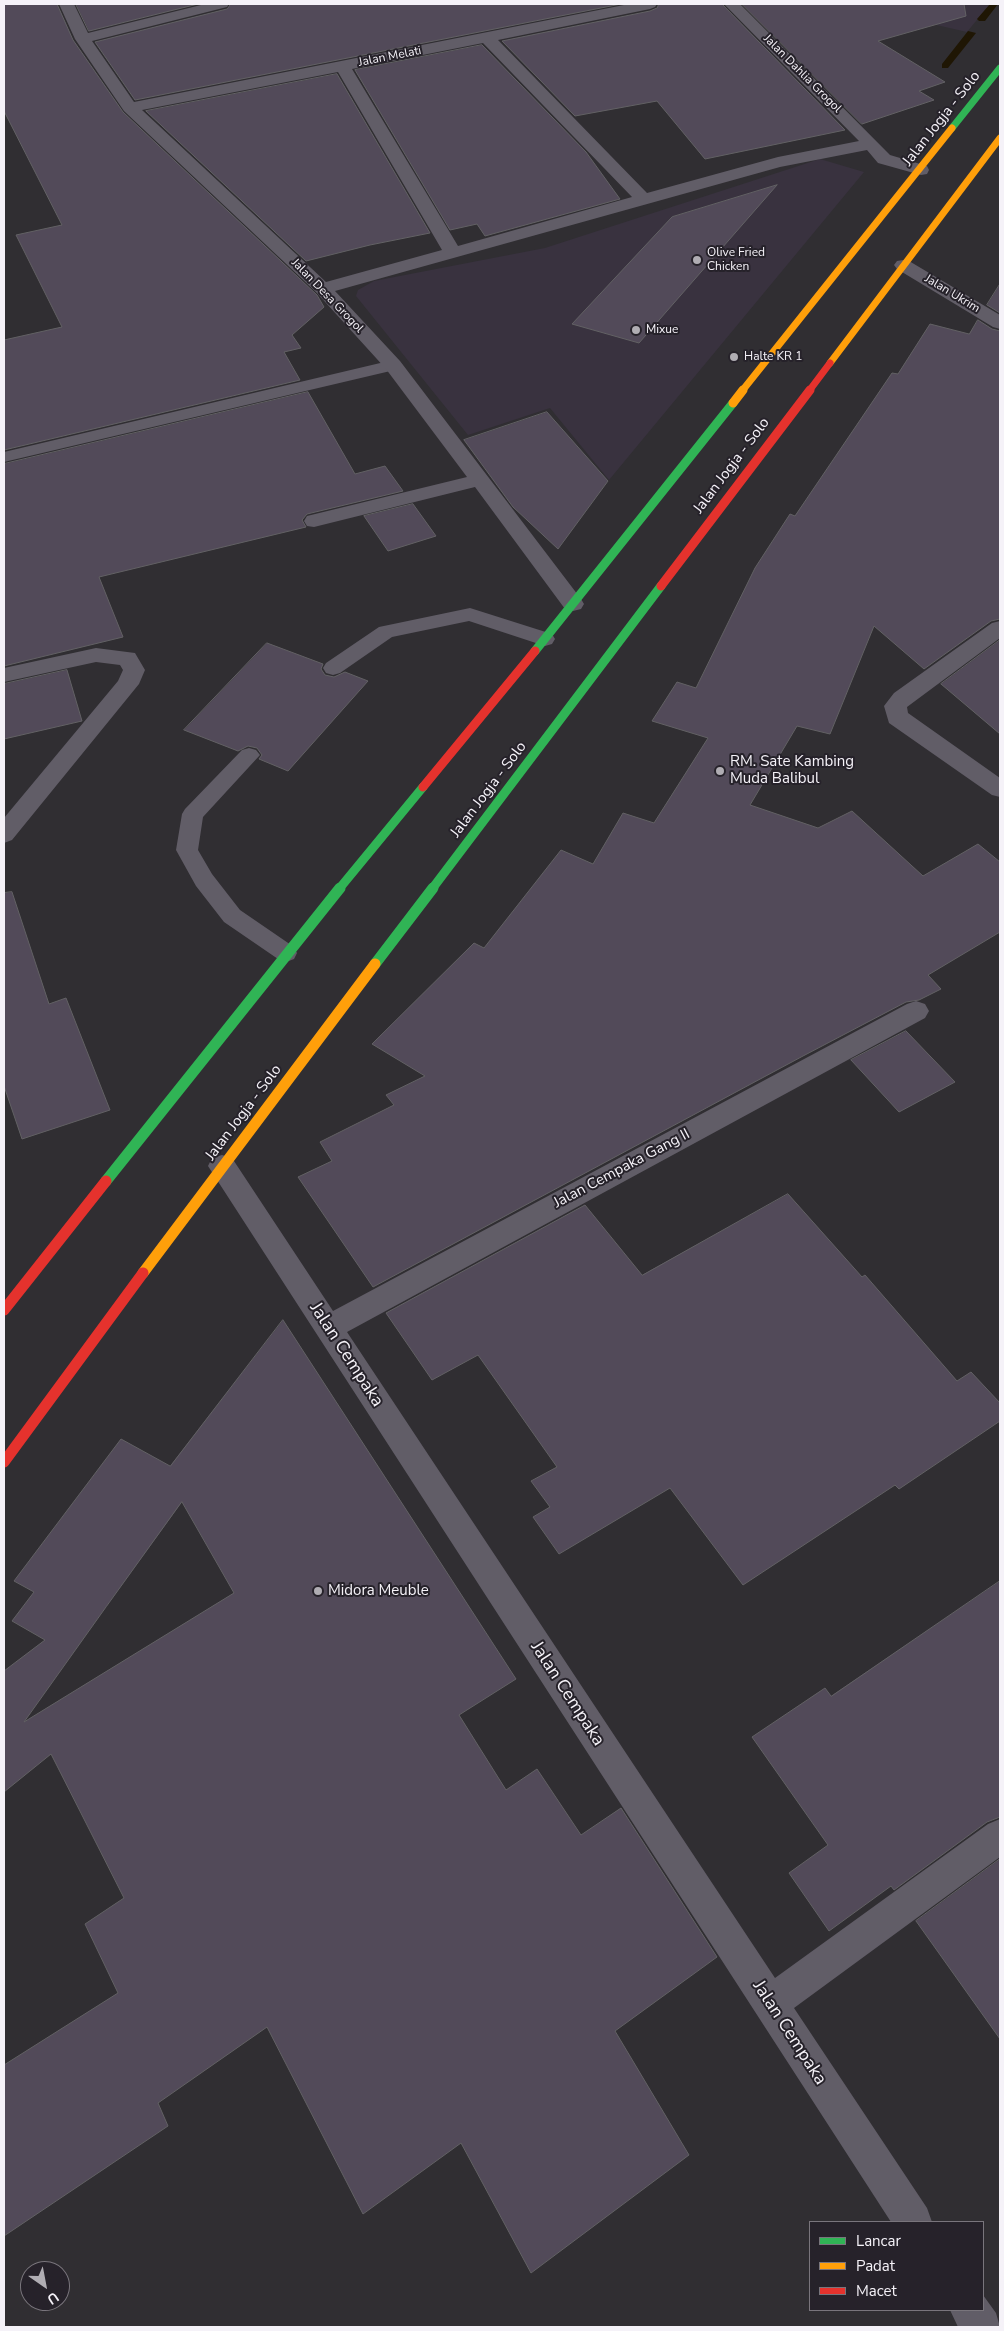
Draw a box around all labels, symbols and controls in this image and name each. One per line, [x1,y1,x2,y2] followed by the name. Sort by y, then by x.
[760,32,844,116] street label: Jalan Dahlia Grogol
[357,44,423,70] street label: Jalan Melati
[899,68,985,170] street label: Jalan Jogja - Solo
[707,246,765,274] place label: Olive Fried Chicken
[691,254,703,266] marker: Olive Fried Chicken
[288,256,366,336] street label: Jalan Desa Grogol
[922,272,982,316] street label: Jalan Ukrim
[646,323,678,337] place label: Mixue
[630,324,642,336] marker: Mixue
[744,350,802,364] place label: Halte KR 1
[728,351,740,363] marker: Halte KR 1
[690,415,774,517] street label: Jalan Jogja - Solo
[447,739,531,841] street label: Jalan Jogja - Solo
[730,753,854,788] place label: RM. Sate Kambing Muda Balibul
[714,765,726,777] marker: RM. Sate Kambing Muda Balibul
[202,1062,286,1164] street label: Jalan Jogja - Solo
[551,1125,693,1213] street label: Jalan Cempaka Gang II
[304,1299,388,1411] street label: Jalan Cempaka
[328,1582,429,1600] place label: Midora Meuble
[312,1585,324,1597] marker: Midora Meuble
[525,1638,609,1750] street label: Jalan Cempaka
[747,1977,831,2089] street label: Jalan Cempaka
[809,2221,984,2311] legend
[856,2231,901,2251] text: Lancar
[856,2256,895,2276] text: Padat
[20,2261,70,2311] north arrow
[856,2281,897,2301] text: Macet
[43,2287,62,2309] text: U

